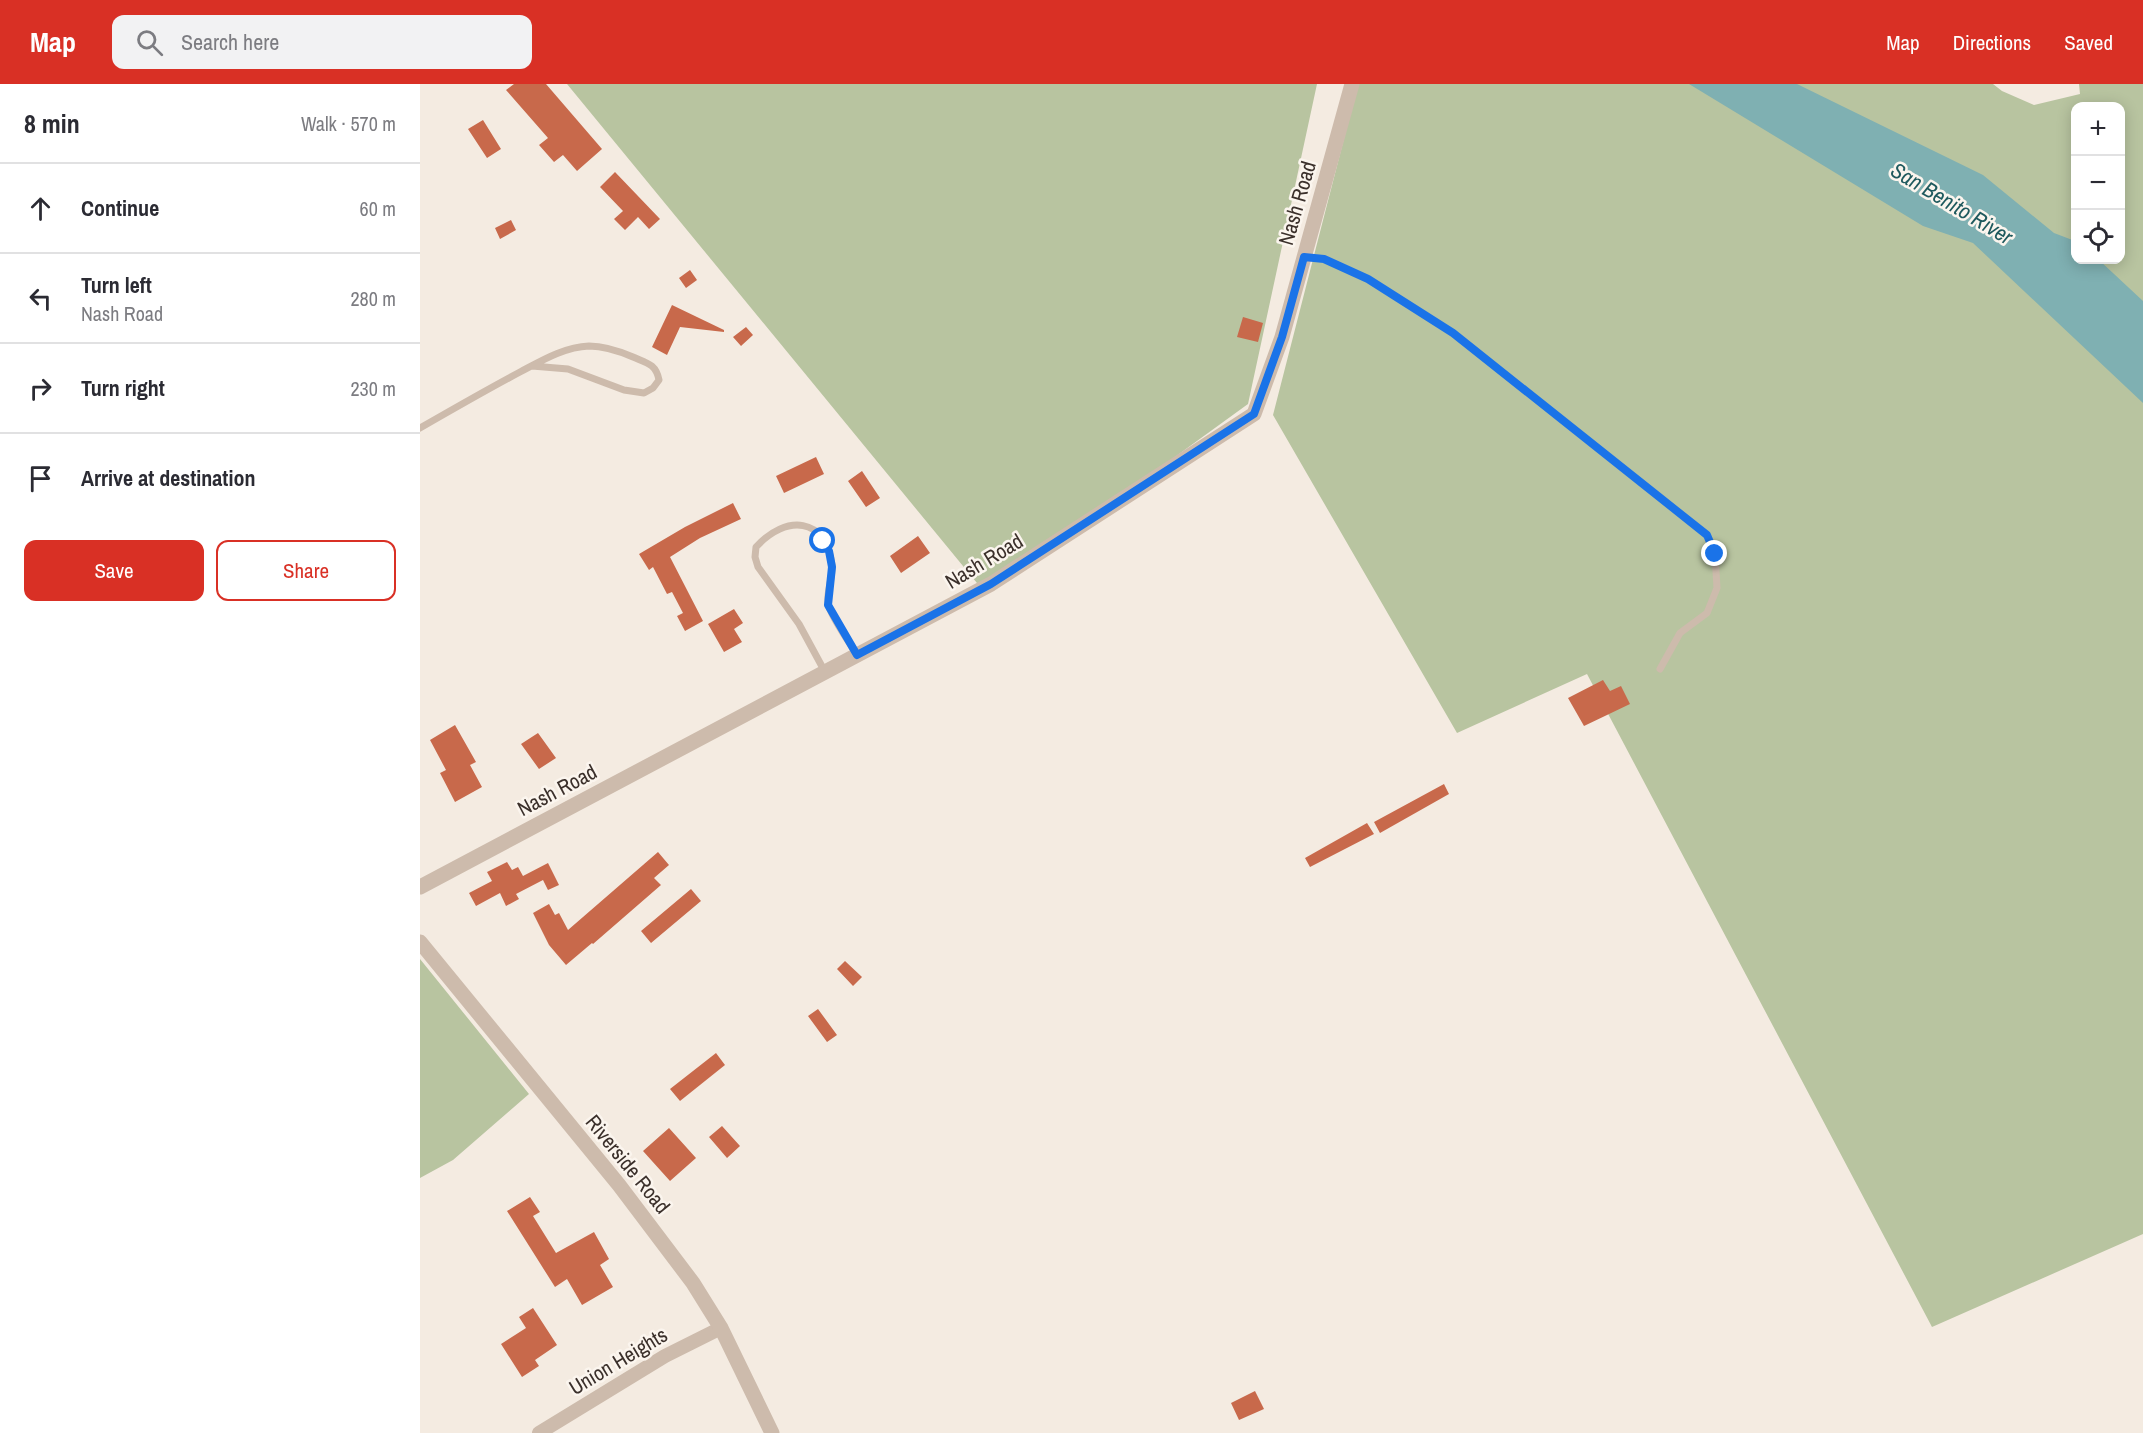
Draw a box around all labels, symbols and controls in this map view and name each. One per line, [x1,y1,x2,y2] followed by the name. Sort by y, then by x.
[112,15,532,69] search box
[30,23,76,61] text: Map
[133,26,166,59] icon: search
[181,27,279,57] text: Search here
[1886,28,1920,57] text: Map
[1953,28,2031,57] text: Directions
[2064,28,2113,57] text: Saved
[2071,102,2125,264] map controls
[2071,102,2125,156] button: +
[24,106,80,141] text: 8 min
[301,110,396,137] text: Walk · 570 m
[1885,155,2019,252] water label: San Benito River
[2071,156,2125,210] button: −
[1271,158,1323,248] street label: Nash Road
[24,192,57,225] icon: ahead
[81,193,159,223] text: Continue
[360,195,396,222] text: 60 m
[2071,210,2125,264] button: locate
[81,270,152,300] text: Turn left
[24,282,57,315] icon: left
[350,285,396,312] text: 280 m
[81,300,163,327] text: Nash Road
[24,372,57,405] icon: right
[81,373,165,403] text: Turn right
[350,375,396,402] text: 230 m
[24,462,57,495] icon: arrive
[81,463,255,493] text: Arrive at destination
[940,526,1028,596] street label: Nash Road
[809,527,835,553] route start
[24,540,204,601] button: Save
[216,540,396,601] button: Share
[1701,540,1727,566] route end
[512,757,602,823] street label: Nash Road
[579,1108,677,1220] street label: Riverside Road
[563,1320,673,1402] street label: Union Heights

